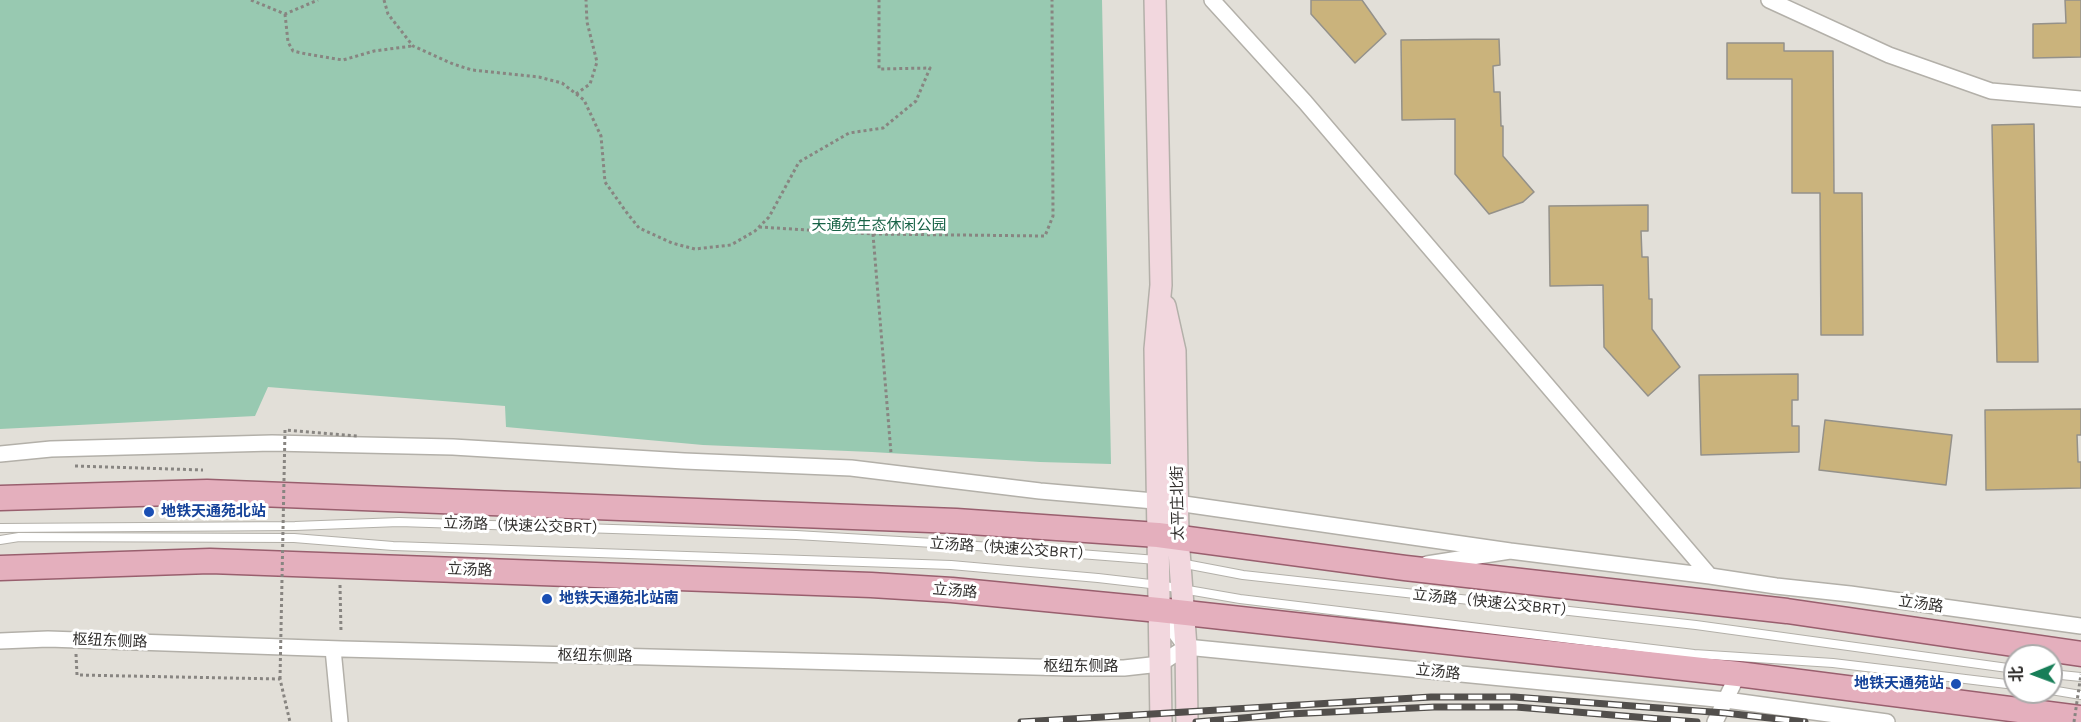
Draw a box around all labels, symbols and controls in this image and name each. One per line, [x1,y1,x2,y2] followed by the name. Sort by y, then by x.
[812,217,946,235] park label: 天通苑生态休闲公园
[1168,465,1188,541] street label: 太平庄北街
[161,503,266,521] place label: 地铁天通苑北站
[142,505,156,519] marker: 地铁天通苑北站
[443,514,607,538] street label: 立汤路（快速公交BRT）
[929,534,1093,564] street label: 立汤路（快速公交BRT）
[447,560,493,580] street label: 立汤路
[932,580,978,602] street label: 立汤路
[1412,586,1576,620] street label: 立汤路（快速公交BRT）
[559,590,679,608] place label: 地铁天通苑北站南
[540,592,554,606] marker: 地铁天通苑北站南
[1897,592,1945,616] street label: 立汤路
[72,631,148,651] street label: 枢纽东侧路
[2003,644,2063,704] north arrow
[557,646,633,666] street label: 枢纽东侧路
[1044,658,1118,676] street label: 枢纽东侧路
[1415,661,1461,683] street label: 立汤路
[2007,666,2026,682] text: 北
[1854,675,1944,693] place label: 地铁天通苑站
[1949,677,1963,691] marker: 地铁天通苑站

